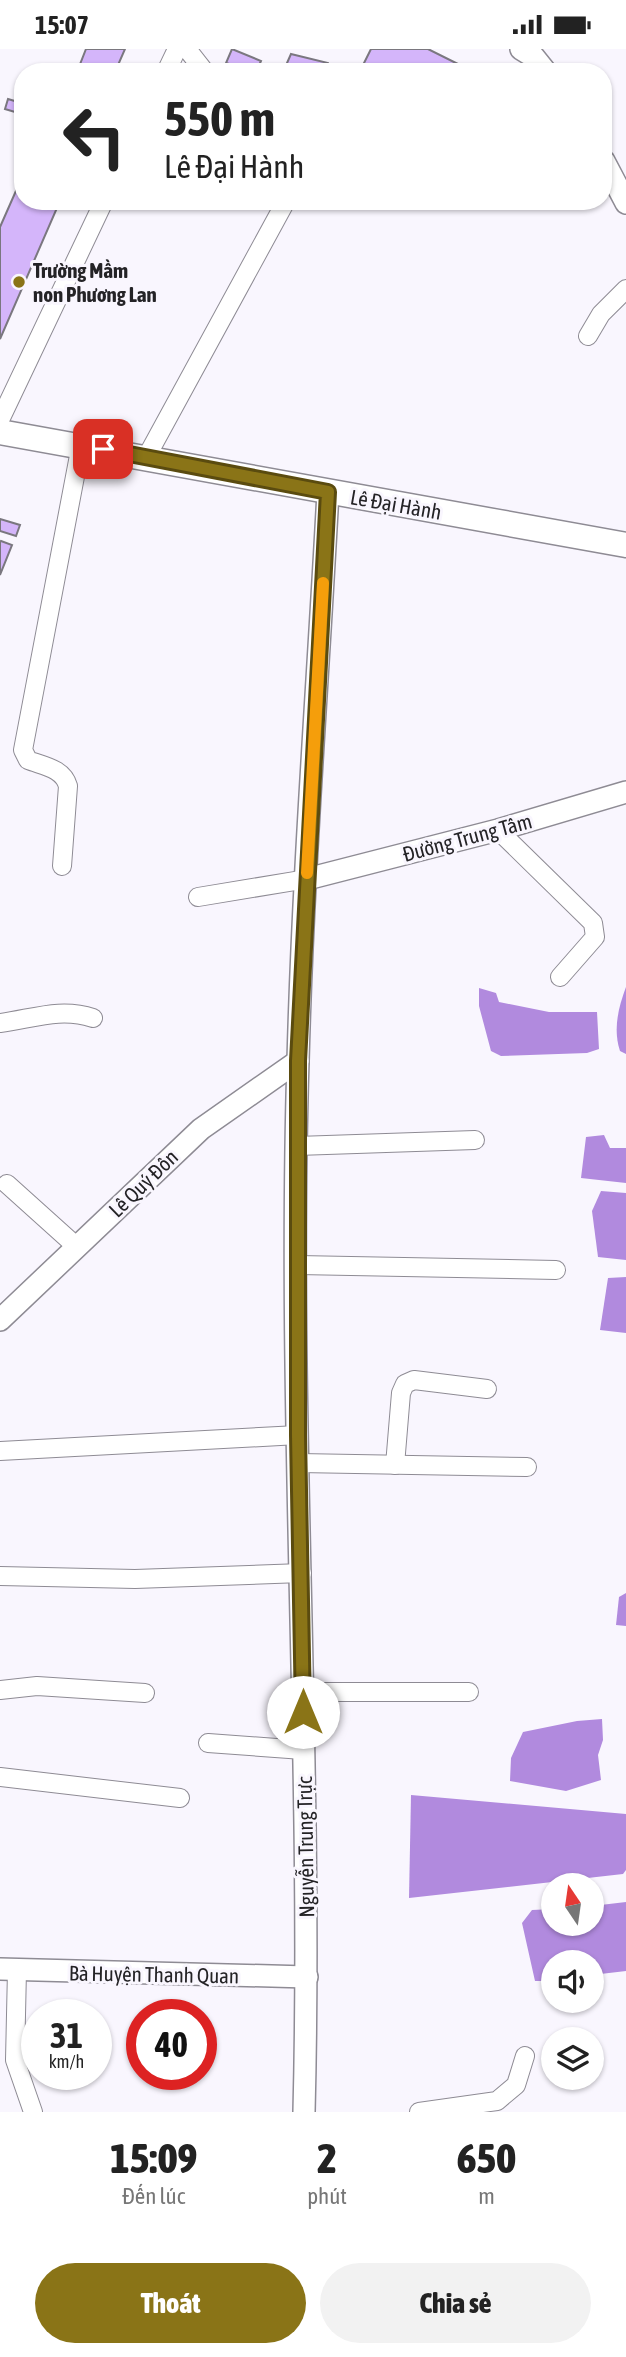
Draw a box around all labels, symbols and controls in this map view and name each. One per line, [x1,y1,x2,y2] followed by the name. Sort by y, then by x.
[35,10,89,40] text: 15:07
[164,90,275,146] text: 550 m
[49,91,140,182] icon: left
[164,148,304,185] text: Lê Đại Hành
[33,258,157,306] place label: Trường Mầm non Phương Lan
[11,274,27,290] marker: Trường Mầm non Phương Lan
[73,419,133,479] pin
[84,430,122,468] icon: arrive
[349,484,443,524] street label: Lê Đại Hành
[400,808,534,866] street label: Đường Trung Tâm
[104,1144,182,1222] street label: Lê Quý Đôn
[266,1675,340,1749] position arrow
[292,1776,318,1918] street label: Nguyễn Trung Trực
[541,1873,604,1935] north arrow
[541,1873,604,2090] map controls
[541,1950,604,2013] button: sound
[69,1961,239,1987] street label: Bà Huyện Thanh Quan
[126,1999,217,2090] speed limit sign: 40
[50,2015,83,2055] text: 31
[541,2027,604,2090] button: layers
[49,2051,84,2072] text: km/h
[110,2134,197,2182] text: 15:09
[317,2134,337,2182] text: 2
[457,2134,516,2182] text: 650
[122,2183,185,2209] text: Đến lúc
[307,2183,347,2209] text: phút
[478,2183,495,2209] text: m
[35,2263,306,2343] button: Thoát
[320,2263,591,2343] button: Chia sẻ

